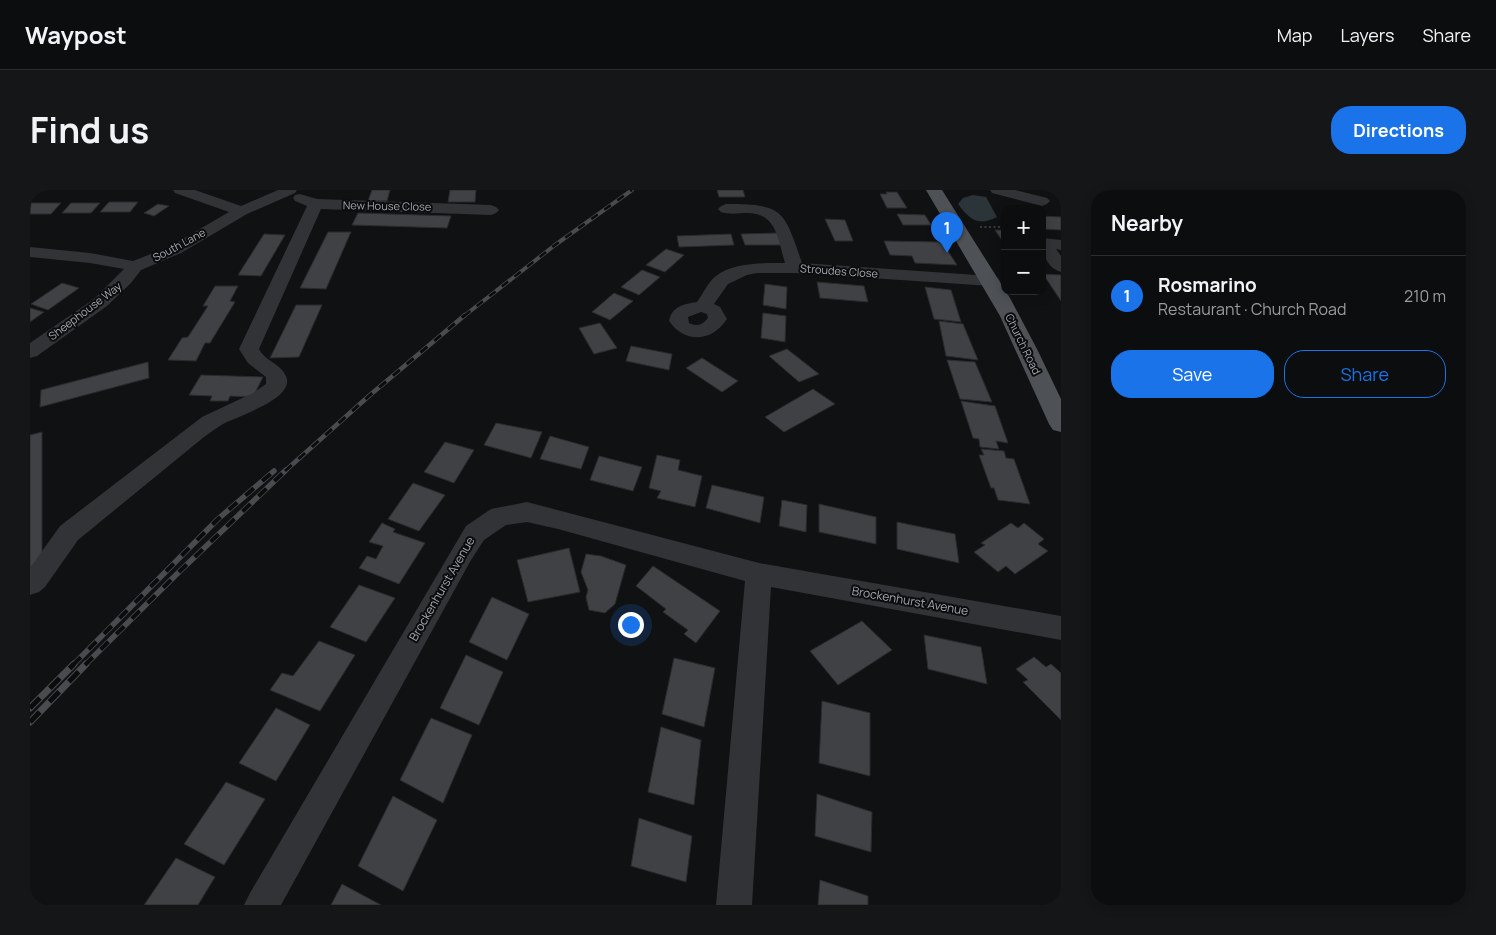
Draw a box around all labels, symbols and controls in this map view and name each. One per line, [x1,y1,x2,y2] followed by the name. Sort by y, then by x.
[25,18,127,51] text: Waypost
[1277,23,1312,47] text: Map
[1340,23,1394,47] text: Layers
[1422,23,1471,47] text: Share
[30,106,149,154] text: Find us
[1331,106,1466,154] button: Directions
[343,197,432,214] street label: New House Close
[1001,205,1046,295] map controls
[1001,205,1046,250] button: +
[1111,209,1183,237] text: Nearby
[931,212,963,253] pin: 1
[150,224,208,265] street label: South Lane
[1001,250,1046,295] button: −
[800,260,879,281] street label: Stroudes Close
[1158,272,1257,298] text: Rosmarino
[45,278,124,343] street label: Sheephouse Way
[1123,285,1131,307] text: 1
[1404,285,1446,307] text: 210 m
[1158,298,1346,320] text: Restaurant · Church Road
[1002,311,1045,377] street label: Church Road
[1111,350,1274,398] button: Save
[1284,350,1446,398] button: Share
[405,533,478,644] street label: Brockenhurst Avenue
[850,582,970,619] street label: Brockenhurst Avenue
[618,612,644,638] your location

